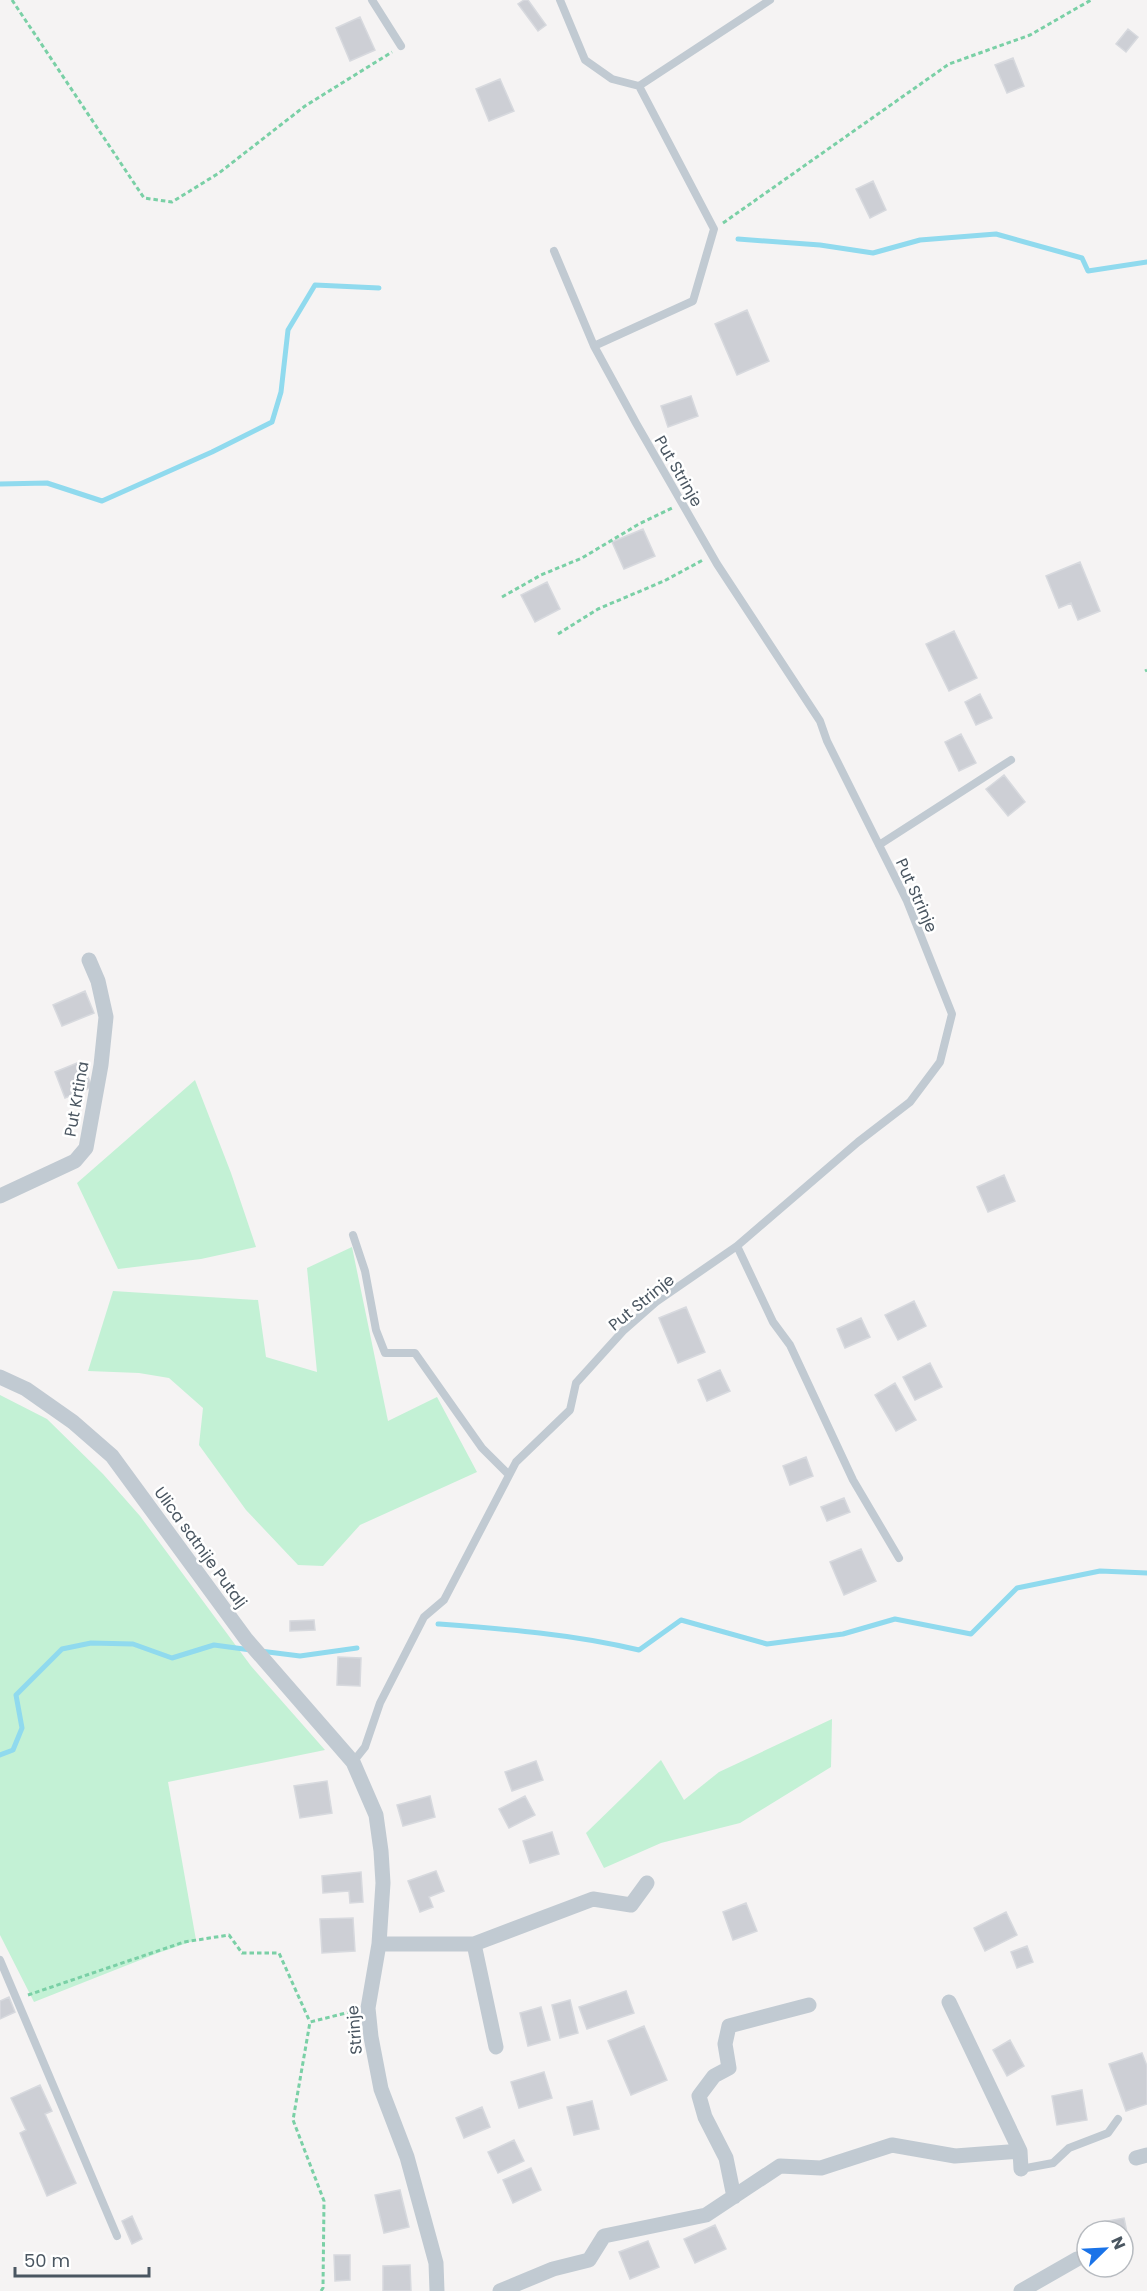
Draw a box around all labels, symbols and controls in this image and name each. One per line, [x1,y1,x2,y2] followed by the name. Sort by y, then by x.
[649,431,708,511] street label: Put Strinje
[890,855,943,936] street label: Put Strinje
[59,1060,94,1138] street label: Put Krtina
[603,1269,679,1336] street label: Put Strinje
[149,1482,252,1613] street label: Ulica satnije Putalj
[341,2004,368,2055] street label: Strinje
[1075,2219,1135,2279] north arrow
[1105,2233,1131,2253] text: N
[15,2240,148,2278] scale bar
[24,2248,70,2273] text: 50 m

